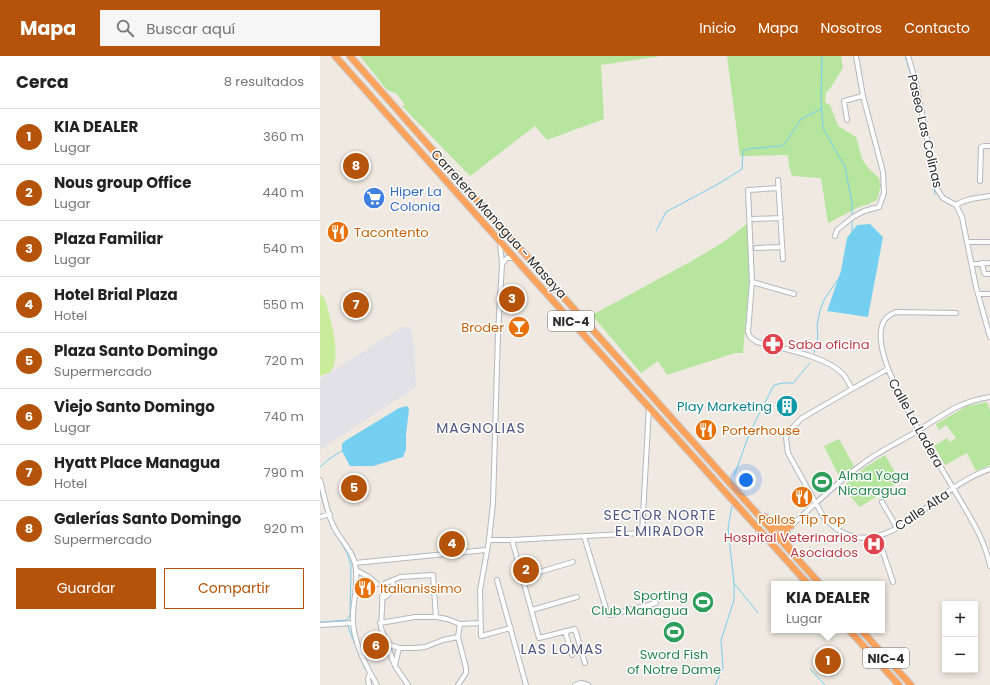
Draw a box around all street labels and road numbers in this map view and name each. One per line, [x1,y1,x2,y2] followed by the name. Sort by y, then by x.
[903,72,947,190] street label: Paseo Las Colinas
[427,145,571,303] street label: Carretera Managua - Masaya
[548,311,594,331] road number: NIC-4
[884,375,948,471] street label: Calle La Ladera
[891,485,953,535] street label: Calle Alta
[863,648,909,668] road number: NIC-4

